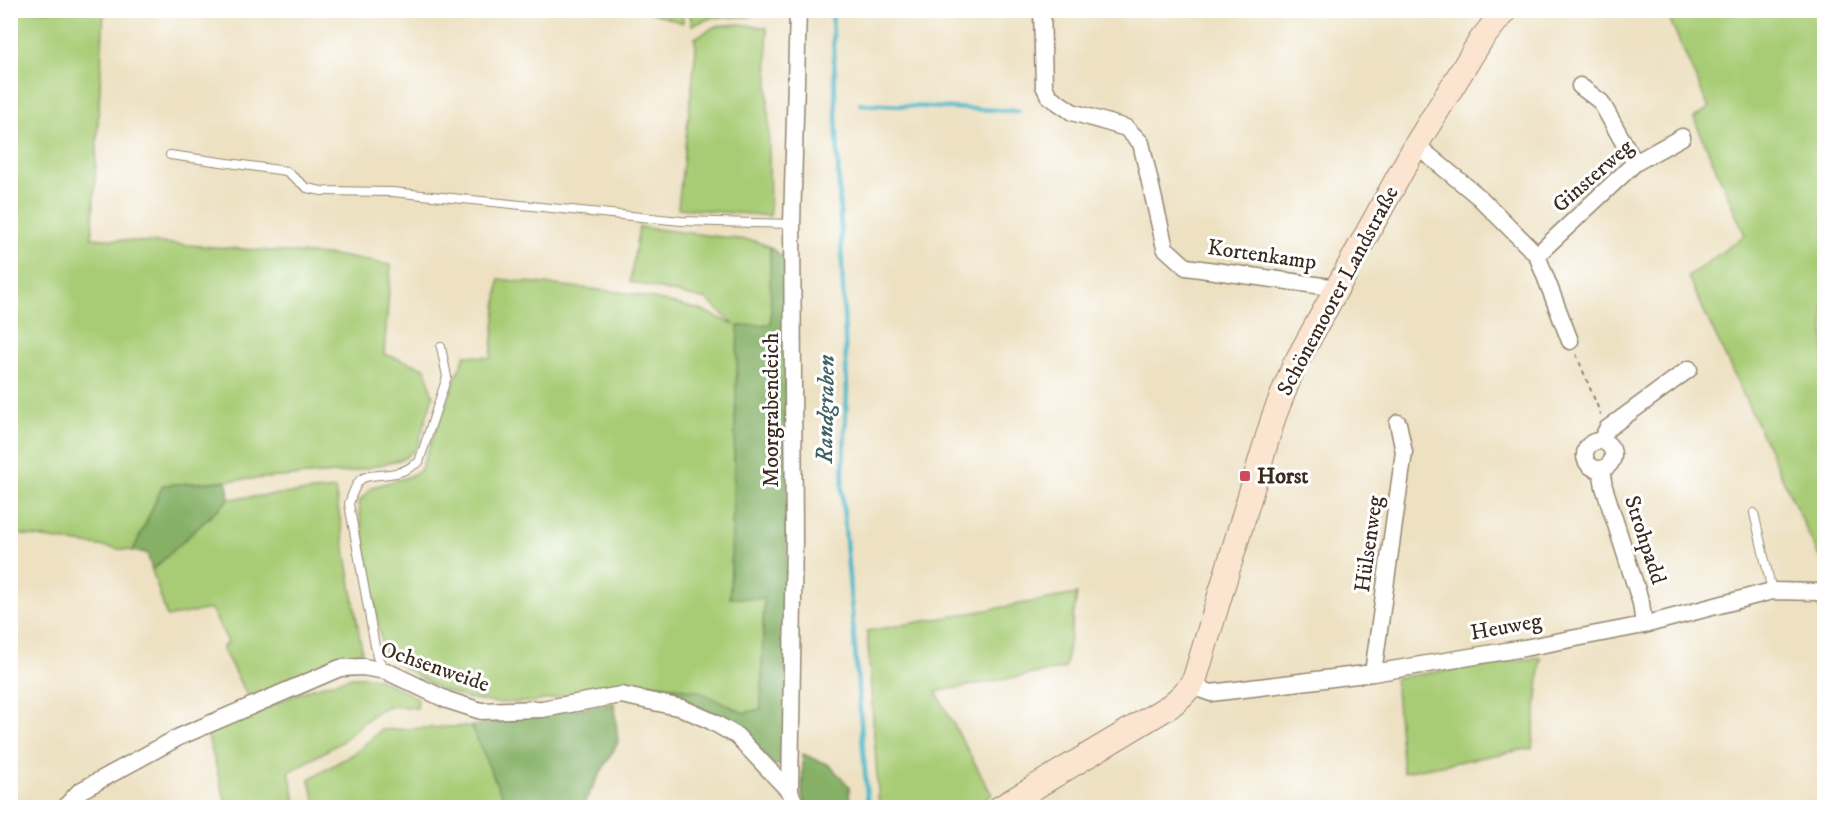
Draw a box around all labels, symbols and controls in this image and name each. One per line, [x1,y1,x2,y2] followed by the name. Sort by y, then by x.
[1547,133,1639,218] street label: Ginsterweg
[1271,182,1405,400] street label: Schönemoorer Landstraße
[1206,234,1318,276] street label: Kortenkamp
[758,332,785,488] street label: Moorgrabendeich
[810,354,842,465] water label: Randgraben
[1257,463,1308,490] place label: Horst
[1238,469,1252,483] marker: Horst
[1618,492,1672,588] street label: Strohpadd
[1349,494,1389,594] street label: Hülsenweg
[1468,607,1544,647] street label: Heuweg
[377,636,493,698] street label: Ochsenweide

